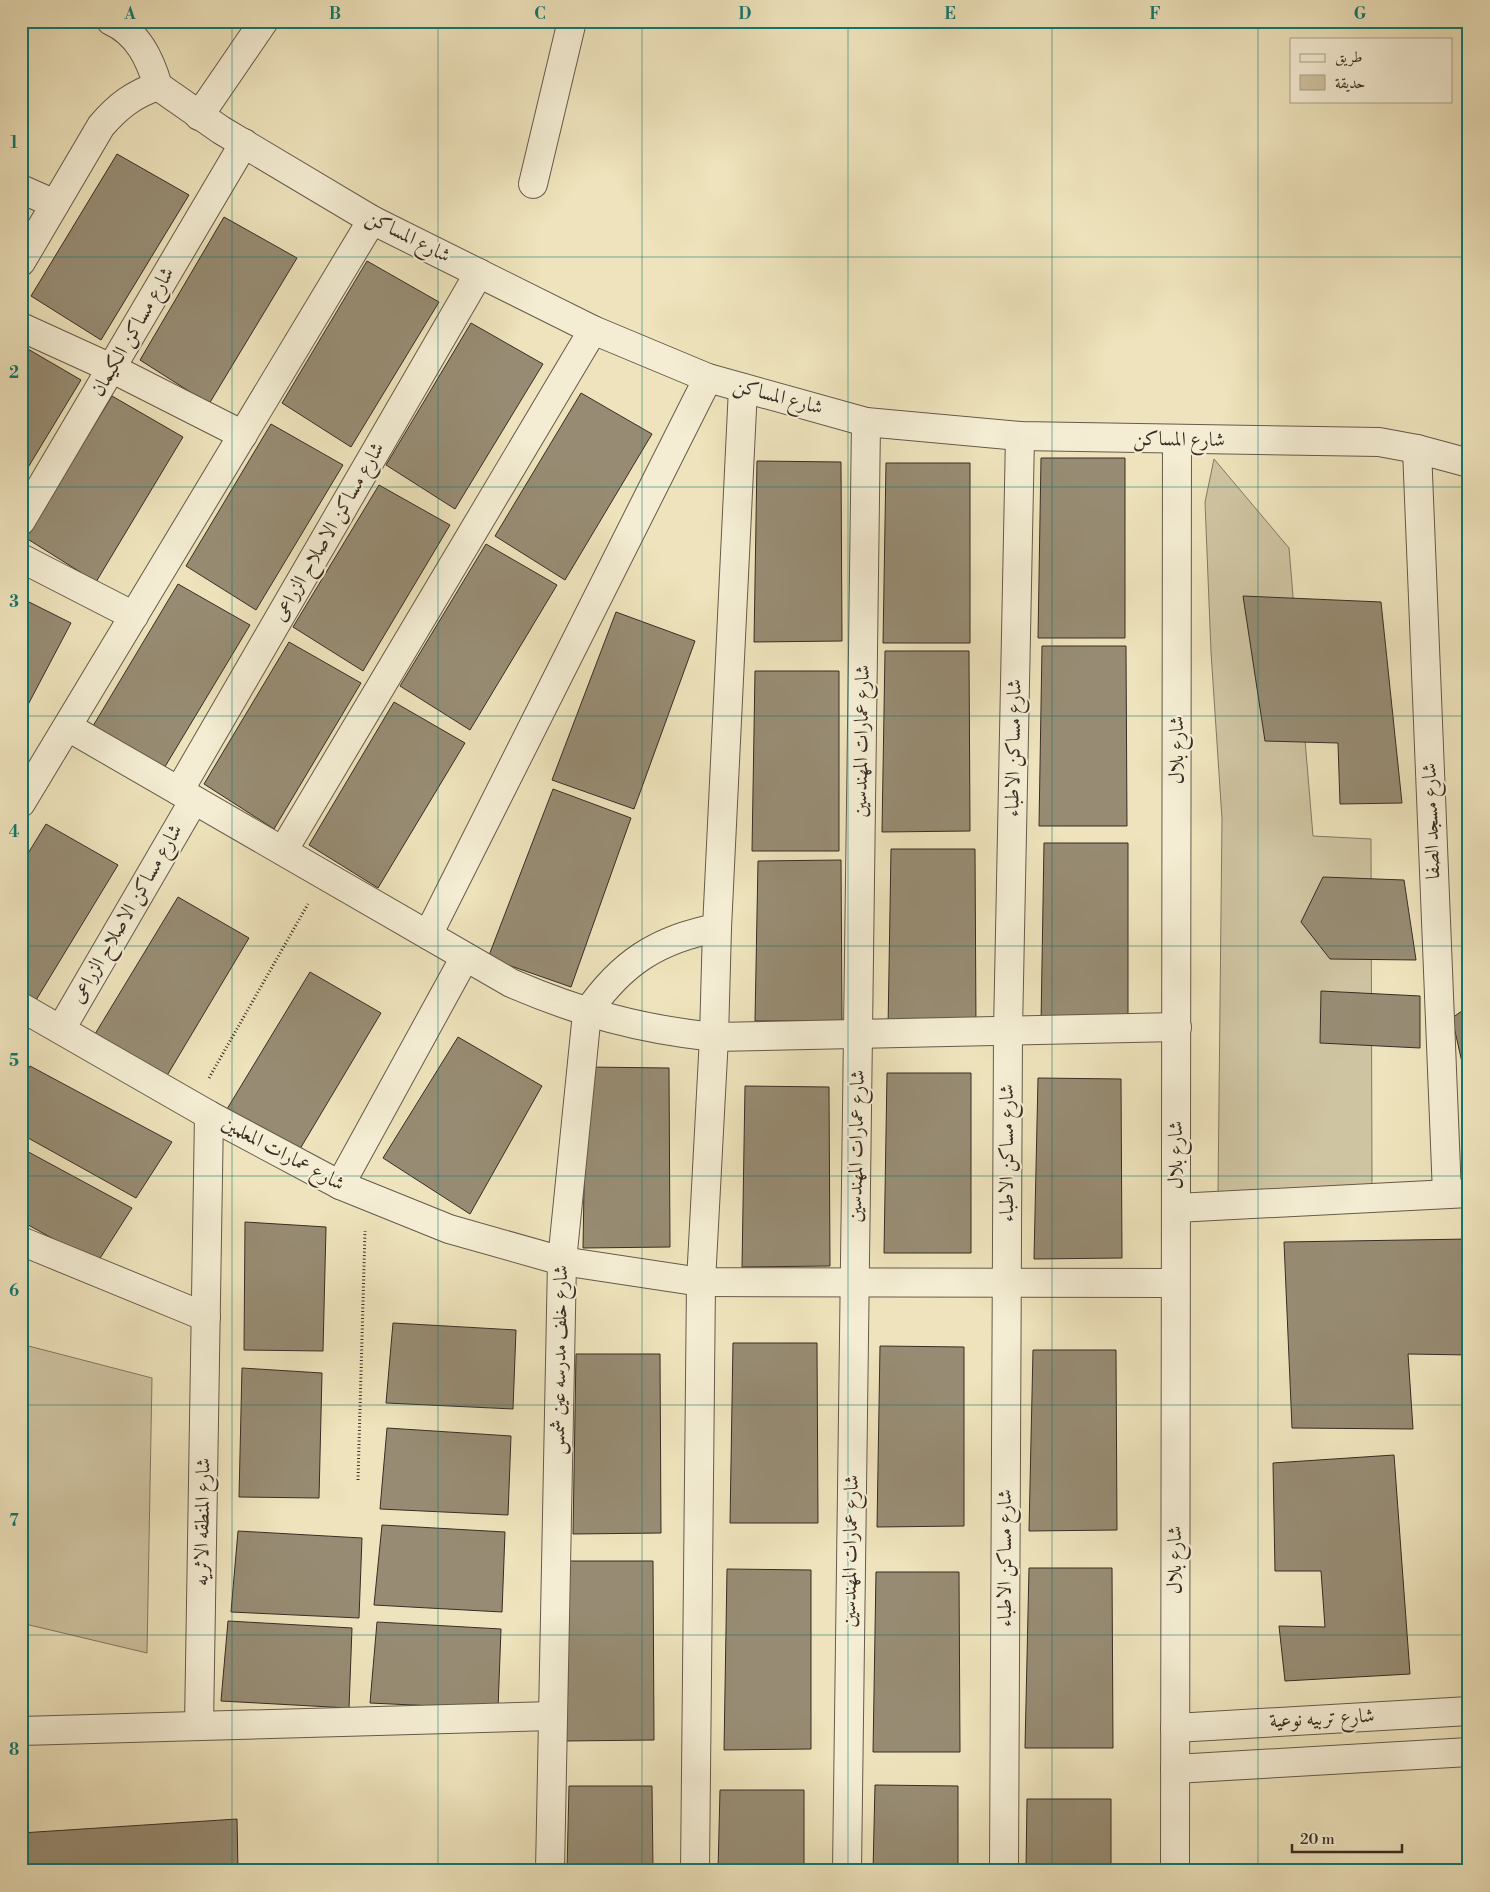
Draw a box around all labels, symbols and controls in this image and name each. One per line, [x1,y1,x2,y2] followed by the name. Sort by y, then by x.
[123,4,136,24] text: A
[329,4,341,24] text: B
[534,4,546,24] text: C
[739,4,752,24] text: D
[944,4,956,24] text: E
[1149,4,1161,24] text: F
[1354,4,1367,24] text: G
[1290,38,1452,102] legend
[1335,48,1362,67] text: طريق
[1335,74,1365,93] text: حديقة
[10,133,18,153] text: 1
[360,205,455,273] street label: شارع المساكن
[86,263,184,403] street label: شارع مساكن الكيمان
[9,363,19,383] text: 2
[729,373,826,425] street label: شارع المساكن
[1133,427,1225,457] street label: شارع المساكن
[267,438,394,628] street label: شارع مساكن الاصلاح الزراعى
[9,592,19,612] text: 3
[848,664,880,818] street label: شارع عمارات المهندسين
[1000,679,1032,817] street label: شارع مساكن الاطباء
[1165,716,1194,784] street label: شارع بلال
[1417,762,1451,880] street label: شارع مسجد الصفا
[65,820,192,1010] street label: شارع مساكن الاصلاح الزراعى
[9,822,20,842] text: 4
[9,1051,19,1071] text: 5
[843,1069,875,1223] street label: شارع عمارات المهندسين
[995,1084,1024,1222] street label: شارع مساكن الاطباء
[215,1111,349,1200] street label: شارع عمارات المعلمين
[1164,1121,1193,1189] street label: شارع بلال
[546,1265,578,1455] street label: شارع خلف مدرسه عين شمس
[9,1281,19,1301] text: 6
[189,1458,221,1587] street label: شارع المنطقه الاثريه
[837,1474,869,1628] street label: شارع عمارات المهندسين
[993,1489,1022,1627] street label: شارع مساكن الاطباء
[9,1511,19,1531] text: 7
[1163,1526,1192,1594] street label: شارع بلال
[1269,1704,1375,1738] street label: شارع تربيه نوعية
[9,1740,19,1760] text: 8
[1292,1822,1402,1854] scale bar
[1300,1830,1335,1849] text: 20 m

